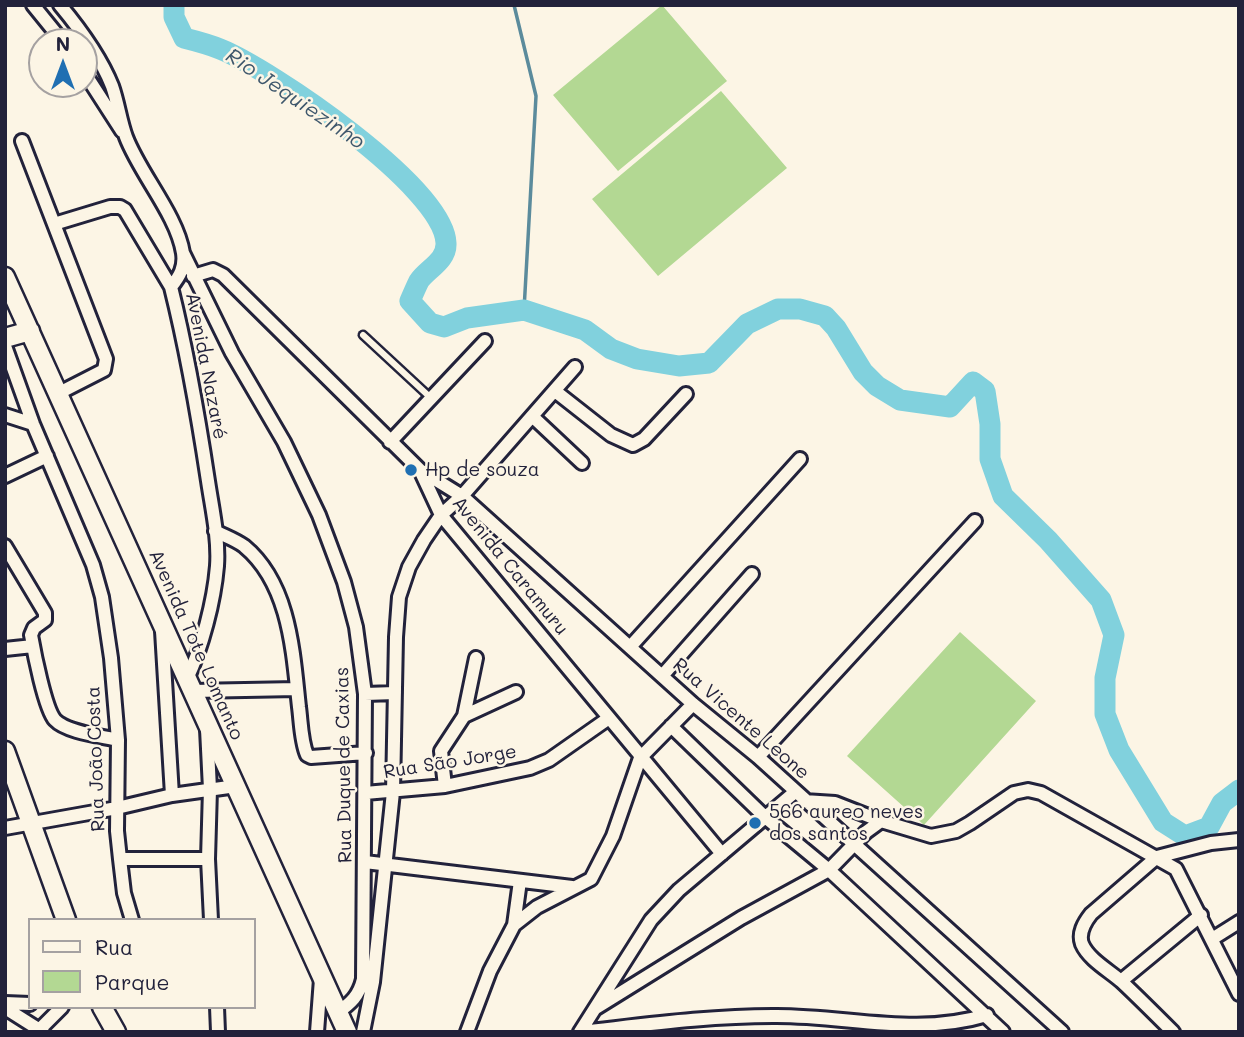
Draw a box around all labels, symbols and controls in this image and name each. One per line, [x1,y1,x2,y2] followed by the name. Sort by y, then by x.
[28,28,98,98] north arrow
[56,31,70,56] text: N
[221,43,369,155] water label: Rio Jequiezinho
[181,291,231,441] street label: Avenida Nazaré
[425,459,540,481] place label: Hp de souza
[403,462,419,478] marker: Hp de souza
[447,492,573,640] street label: Avenida Caramuru
[144,546,248,744] street label: Avenida Tote Lomanto
[668,653,814,785] street label: Rua Vicente Leone
[331,667,357,863] street label: Rua Duque de Caxias
[82,686,110,832] street label: Rua João Costa
[382,740,518,784] street label: Rua São Jorge
[769,801,923,845] place label: 566 aureo neves dos santos
[747,815,763,831] marker: 566 aureo neves dos santos
[28,918,256,1009] legend
[95,933,133,960] text: Rua
[95,968,169,995] text: Parque

